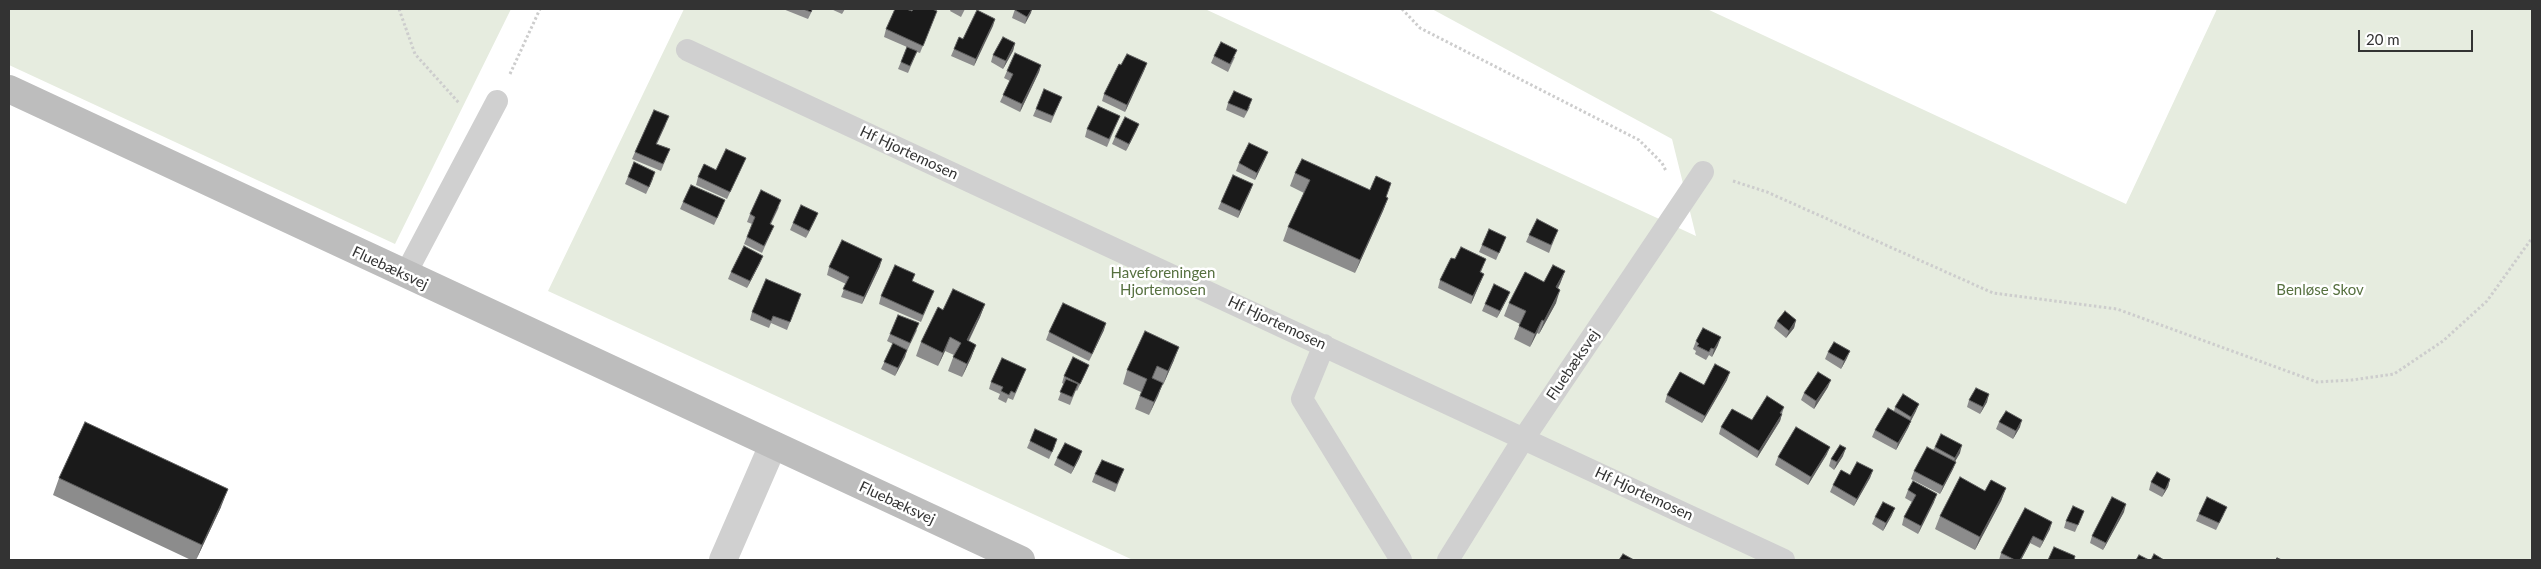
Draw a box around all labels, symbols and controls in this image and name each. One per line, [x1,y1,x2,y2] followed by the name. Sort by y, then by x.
[2361,20,2476,52] scale bar
[2366,30,2400,48] text: 20 m
[857,122,961,184] street label: Hf Hjortemosen
[349,243,431,293] street label: Fluebæksvej
[1111,264,1215,299] park label: Haveforeningen Hjortemosen
[2276,281,2364,299] park label: Benløse Skov
[1225,292,1329,354] street label: Hf Hjortemosen
[1543,326,1603,404] street label: Fluebæksvej
[1592,463,1696,525] street label: Hf Hjortemosen
[856,478,938,528] street label: Fluebæksvej

